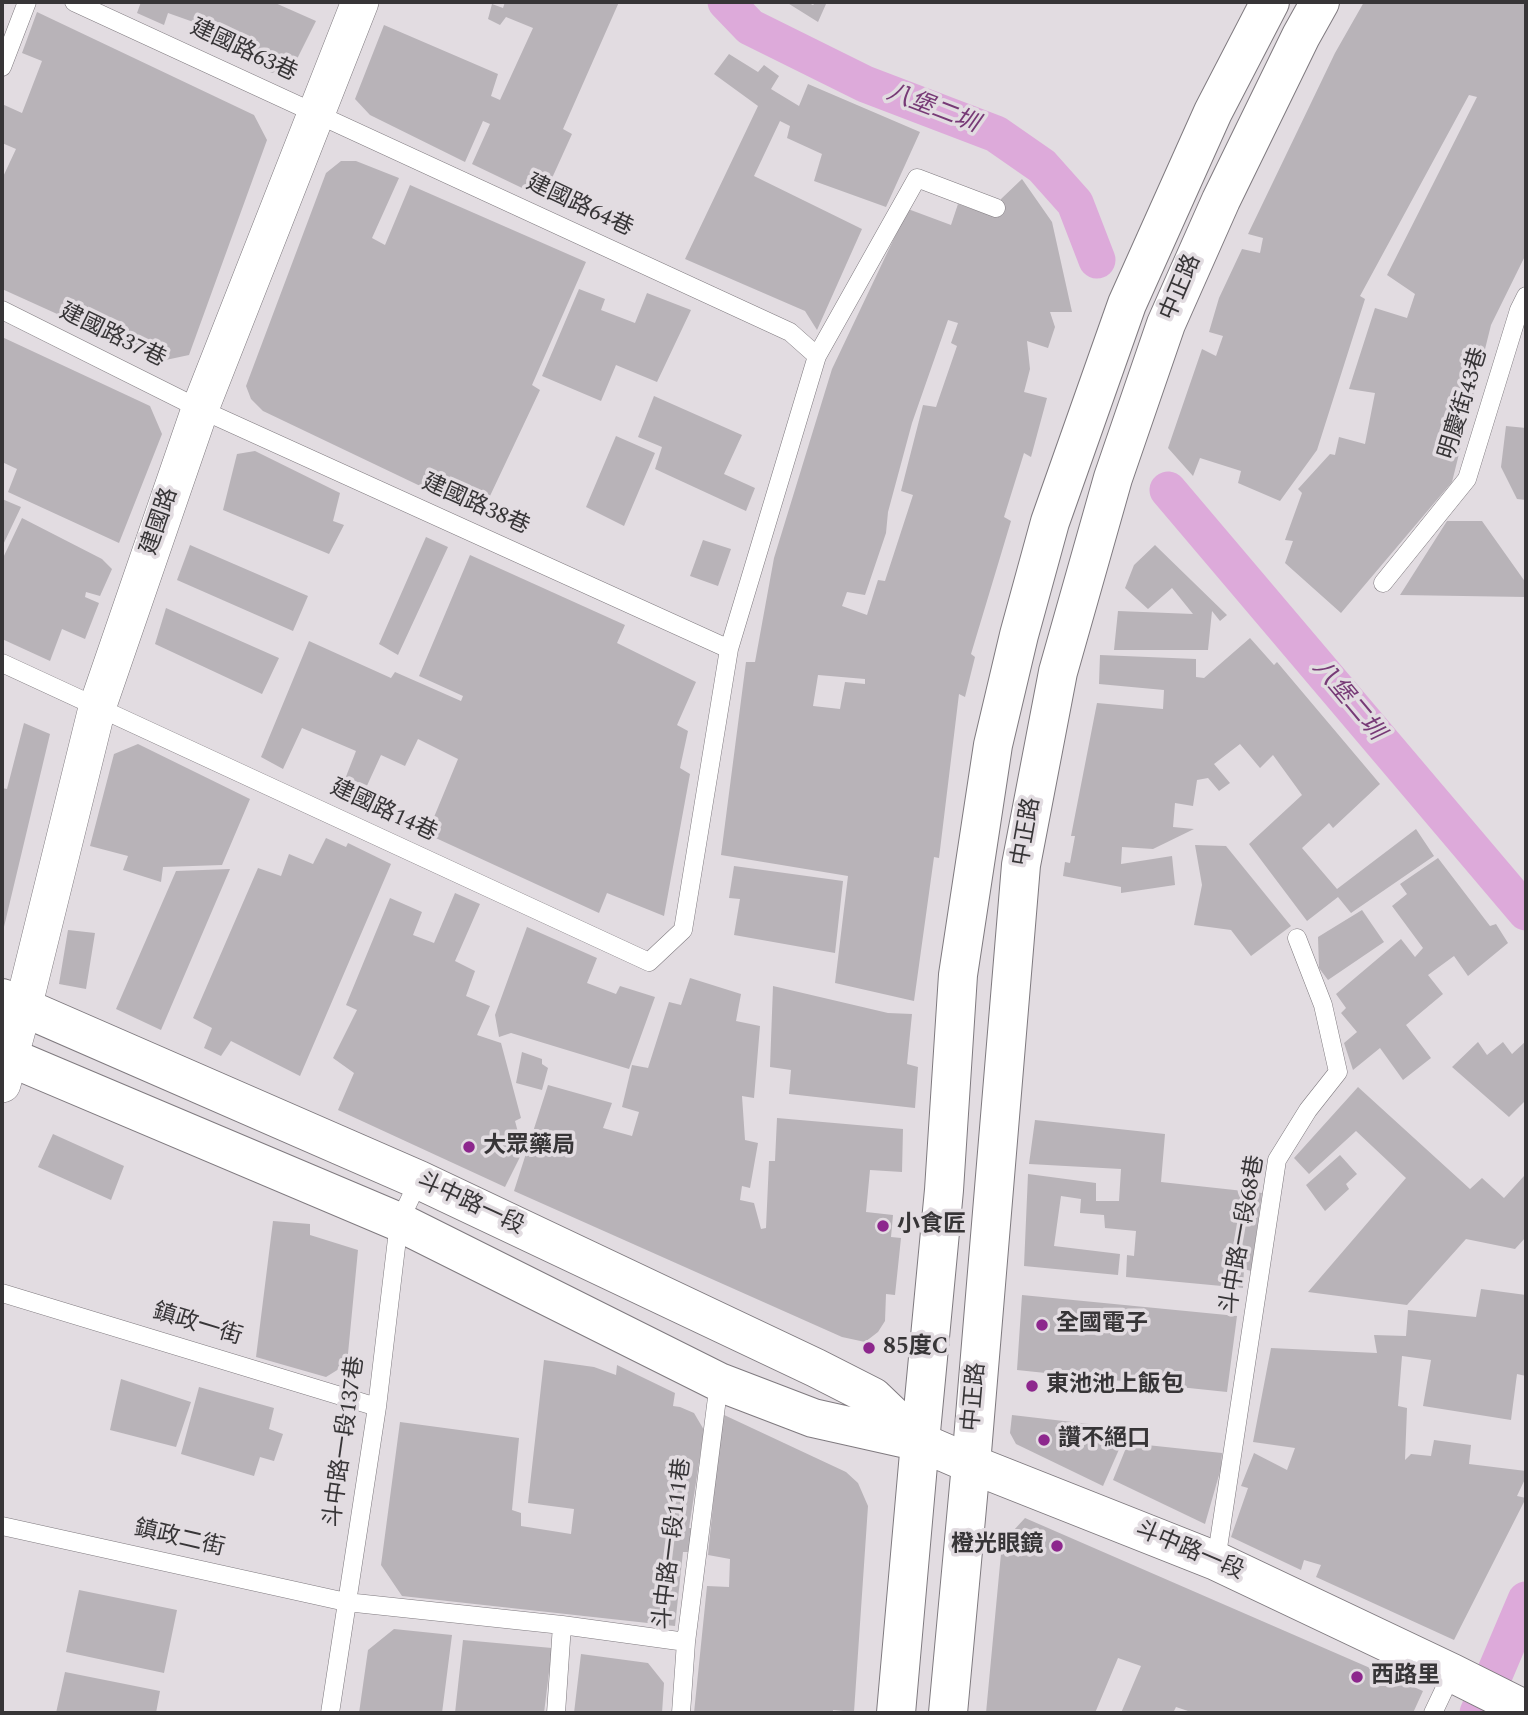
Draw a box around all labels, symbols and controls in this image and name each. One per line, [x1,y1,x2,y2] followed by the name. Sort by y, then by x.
[185,15,301,89] street label: 建國路63巷
[882,79,982,141] water label: 八堡二圳
[521,170,637,244] street label: 建國路64巷
[1156,251,1208,325] street label: 中正路
[54,299,170,375] street label: 建國路37巷
[1435,345,1495,463] street label: 明慶街43巷
[417,470,533,542] street label: 建國路38巷
[137,485,185,559] street label: 建國路
[1305,655,1389,747] water label: 八堡二圳
[325,775,441,849] street label: 建國路14巷
[1008,796,1048,868] street label: 中正路
[483,1133,575,1161] place label: 大眾藥局
[461,1139,477,1155] marker: 大眾藥局
[1216,1153,1272,1317] street label: 斗中路一段68巷
[412,1168,528,1242] street label: 斗中路一段
[897,1212,966,1240] place label: 小食匠
[875,1218,891,1234] marker: 小食匠
[149,1299,245,1353] street label: 鎮政一街
[1056,1311,1148,1339] place label: 全國電子
[1034,1317,1050,1333] marker: 全國電子
[883,1334,948,1362] place label: 85度C
[861,1340,877,1356] marker: 85度C
[320,1355,372,1529] street label: 斗中路一段137巷
[959,1361,993,1433] street label: 中正路
[1046,1372,1184,1400] place label: 東池池上飯包
[1024,1378,1040,1394] marker: 東池池上飯包
[1058,1426,1150,1454] place label: 讚不絕口
[1036,1432,1052,1448] marker: 讚不絕口
[650,1457,698,1631] street label: 斗中路一段111巷
[131,1516,227,1564] street label: 鎮政二街
[1131,1517,1247,1587] street label: 斗中路一段
[951,1532,1043,1560] place label: 橙光眼鏡
[1049,1538,1065,1554] marker: 橙光眼鏡
[1371,1663,1440,1691] place label: 西路里
[1349,1669,1365,1685] marker: 西路里

